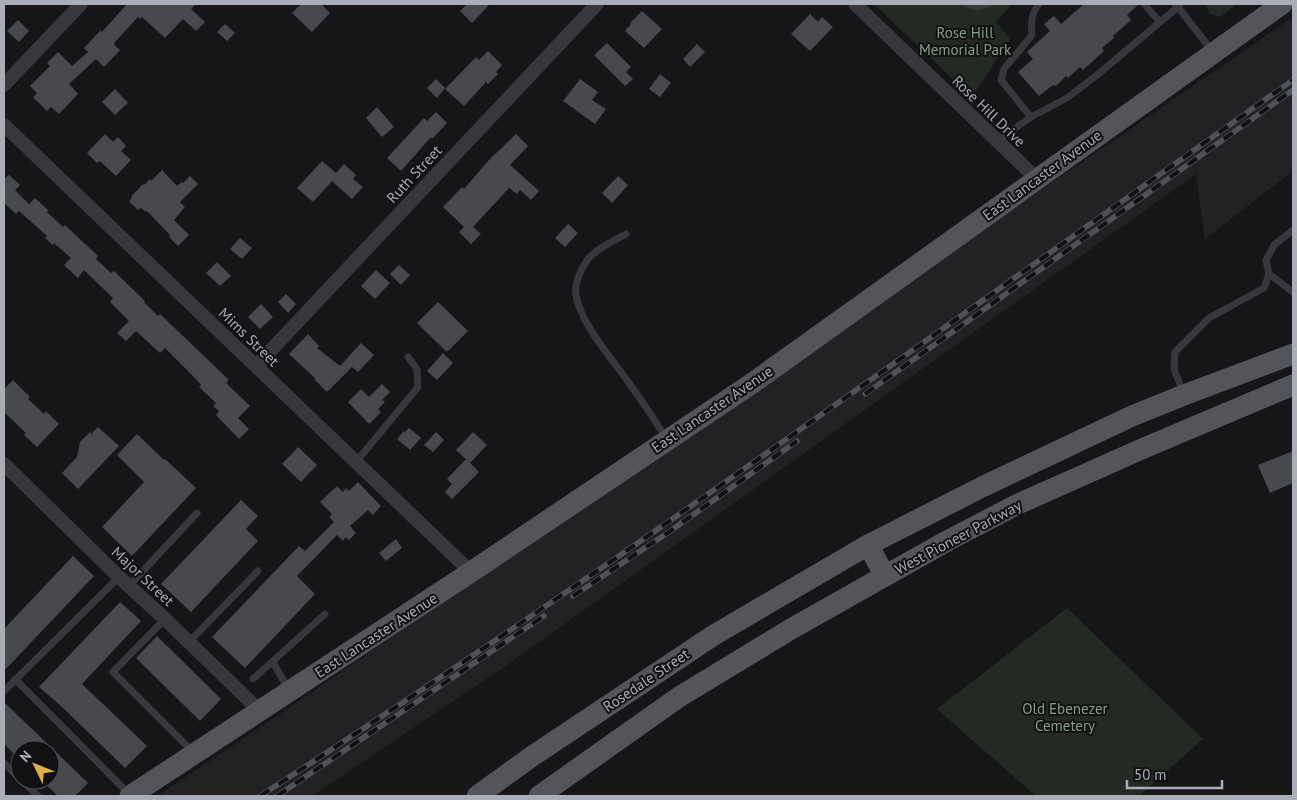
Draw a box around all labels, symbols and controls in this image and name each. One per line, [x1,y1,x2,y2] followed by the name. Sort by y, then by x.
[919,23,1012,59] park label: Rose Hill Memorial Park
[948,71,1030,151] street label: Rose Hill Drive
[979,125,1105,225] street label: East Lancaster Avenue
[382,141,446,207] street label: Ruth Street
[215,304,283,370] street label: Mims Street
[648,361,776,457] street label: East Lancaster Avenue
[891,496,1025,578] street label: West Pioneer Parkway
[108,542,178,610] street label: Major Street
[311,588,441,682] street label: East Lancaster Avenue
[599,644,693,716] street label: Rosedale Street
[1022,699,1108,735] park label: Old Ebenezer Cemetery
[10,740,60,790] north arrow
[16,747,35,766] text: N
[1127,758,1222,790] scale bar
[1134,765,1167,784] text: 50 m

